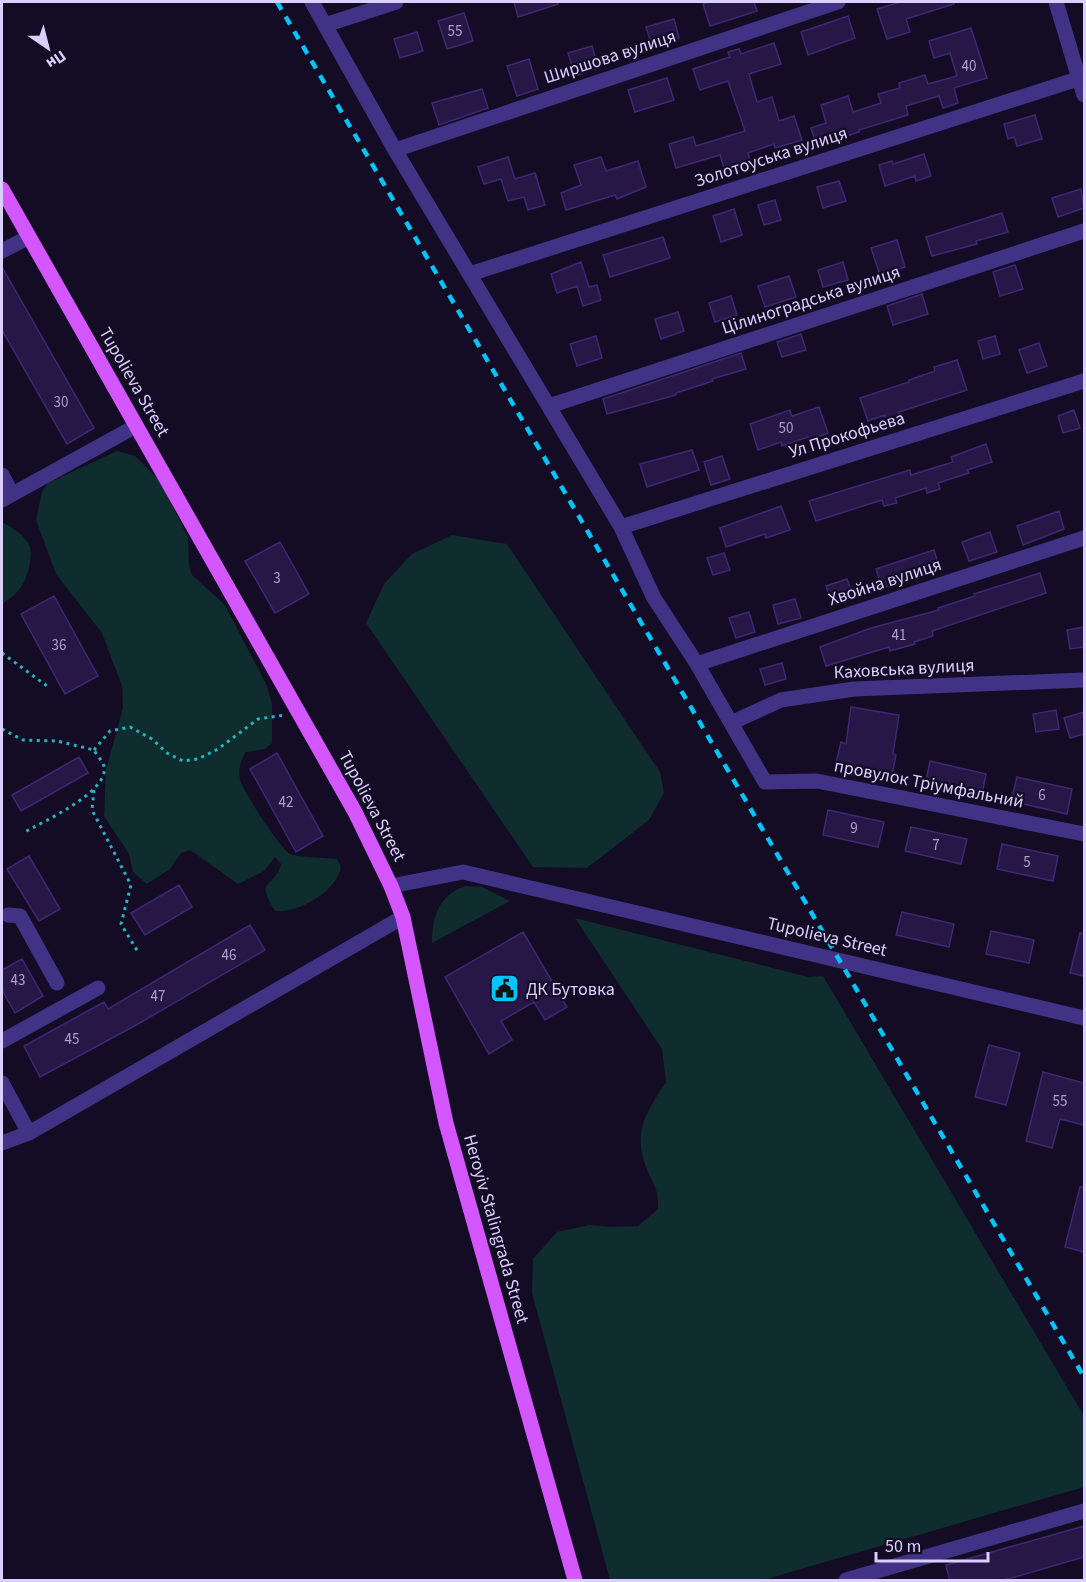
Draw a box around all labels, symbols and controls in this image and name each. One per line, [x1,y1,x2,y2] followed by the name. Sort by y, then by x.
[18,18,78,78] north arrow
[448,21,462,42] house number: 55
[541,24,679,90] street label: Ширшова вулиця
[42,45,70,74] text: Пн
[962,56,976,77] house number: 40
[691,120,851,194] street label: Золотоуська вулиця
[719,259,903,341] street label: Цілиноградська вулиця
[93,323,175,441] street label: Tupolieva Street
[54,392,68,413] house number: 30
[786,406,908,464] street label: Ул Прокофьева
[779,418,793,439] house number: 50
[825,552,945,612] street label: Хвойна вулиця
[273,568,281,589] house number: 3
[892,625,906,646] house number: 41
[52,635,66,656] house number: 36
[833,653,975,685] street label: Каховська вулиця
[332,746,412,866] street label: Tupolieva Street
[832,753,1026,815] street label: провулок Тріумфальний
[1038,785,1046,806] house number: 6
[279,792,293,813] house number: 42
[850,818,858,839] house number: 9
[932,835,940,856] house number: 7
[1023,852,1031,873] house number: 5
[765,911,889,963] street label: Tupolieva Street
[222,945,236,966] house number: 46
[11,970,25,991] house number: 43
[489,973,521,1005] public building icon: ДК Бутовка
[526,977,615,1002] place label: ДК Бутовка
[151,986,165,1007] house number: 47
[65,1029,79,1050] house number: 45
[1053,1091,1067,1112] house number: 55
[457,1131,535,1327] street label: Heroyiv Stalingrada Street
[876,1525,988,1563] scale bar
[885,1534,921,1559] text: 50 m

